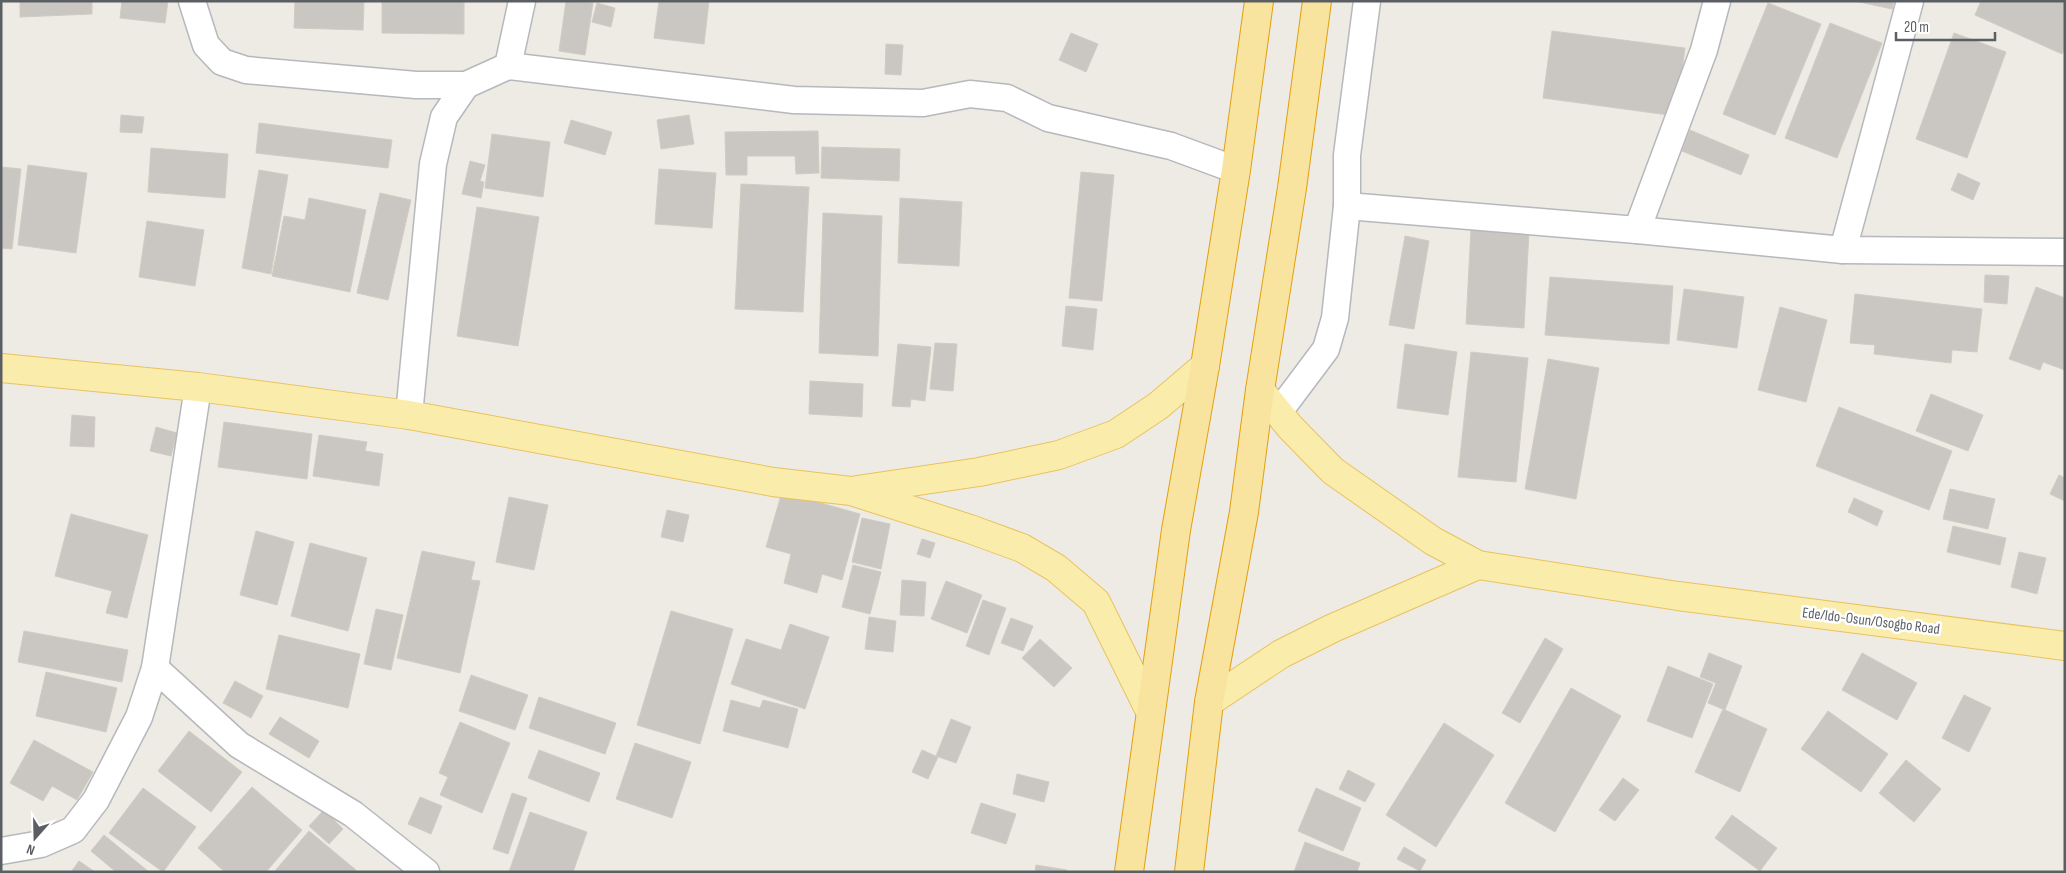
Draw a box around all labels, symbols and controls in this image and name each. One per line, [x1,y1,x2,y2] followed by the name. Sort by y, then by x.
[1896,10,1995,42] scale bar
[1904,18,1929,37] text: 20 m
[1801,603,1941,639] street label: Ede/Ido-Osun/Osogbo Road
[10,813,60,863] north arrow
[24,840,37,859] text: N

